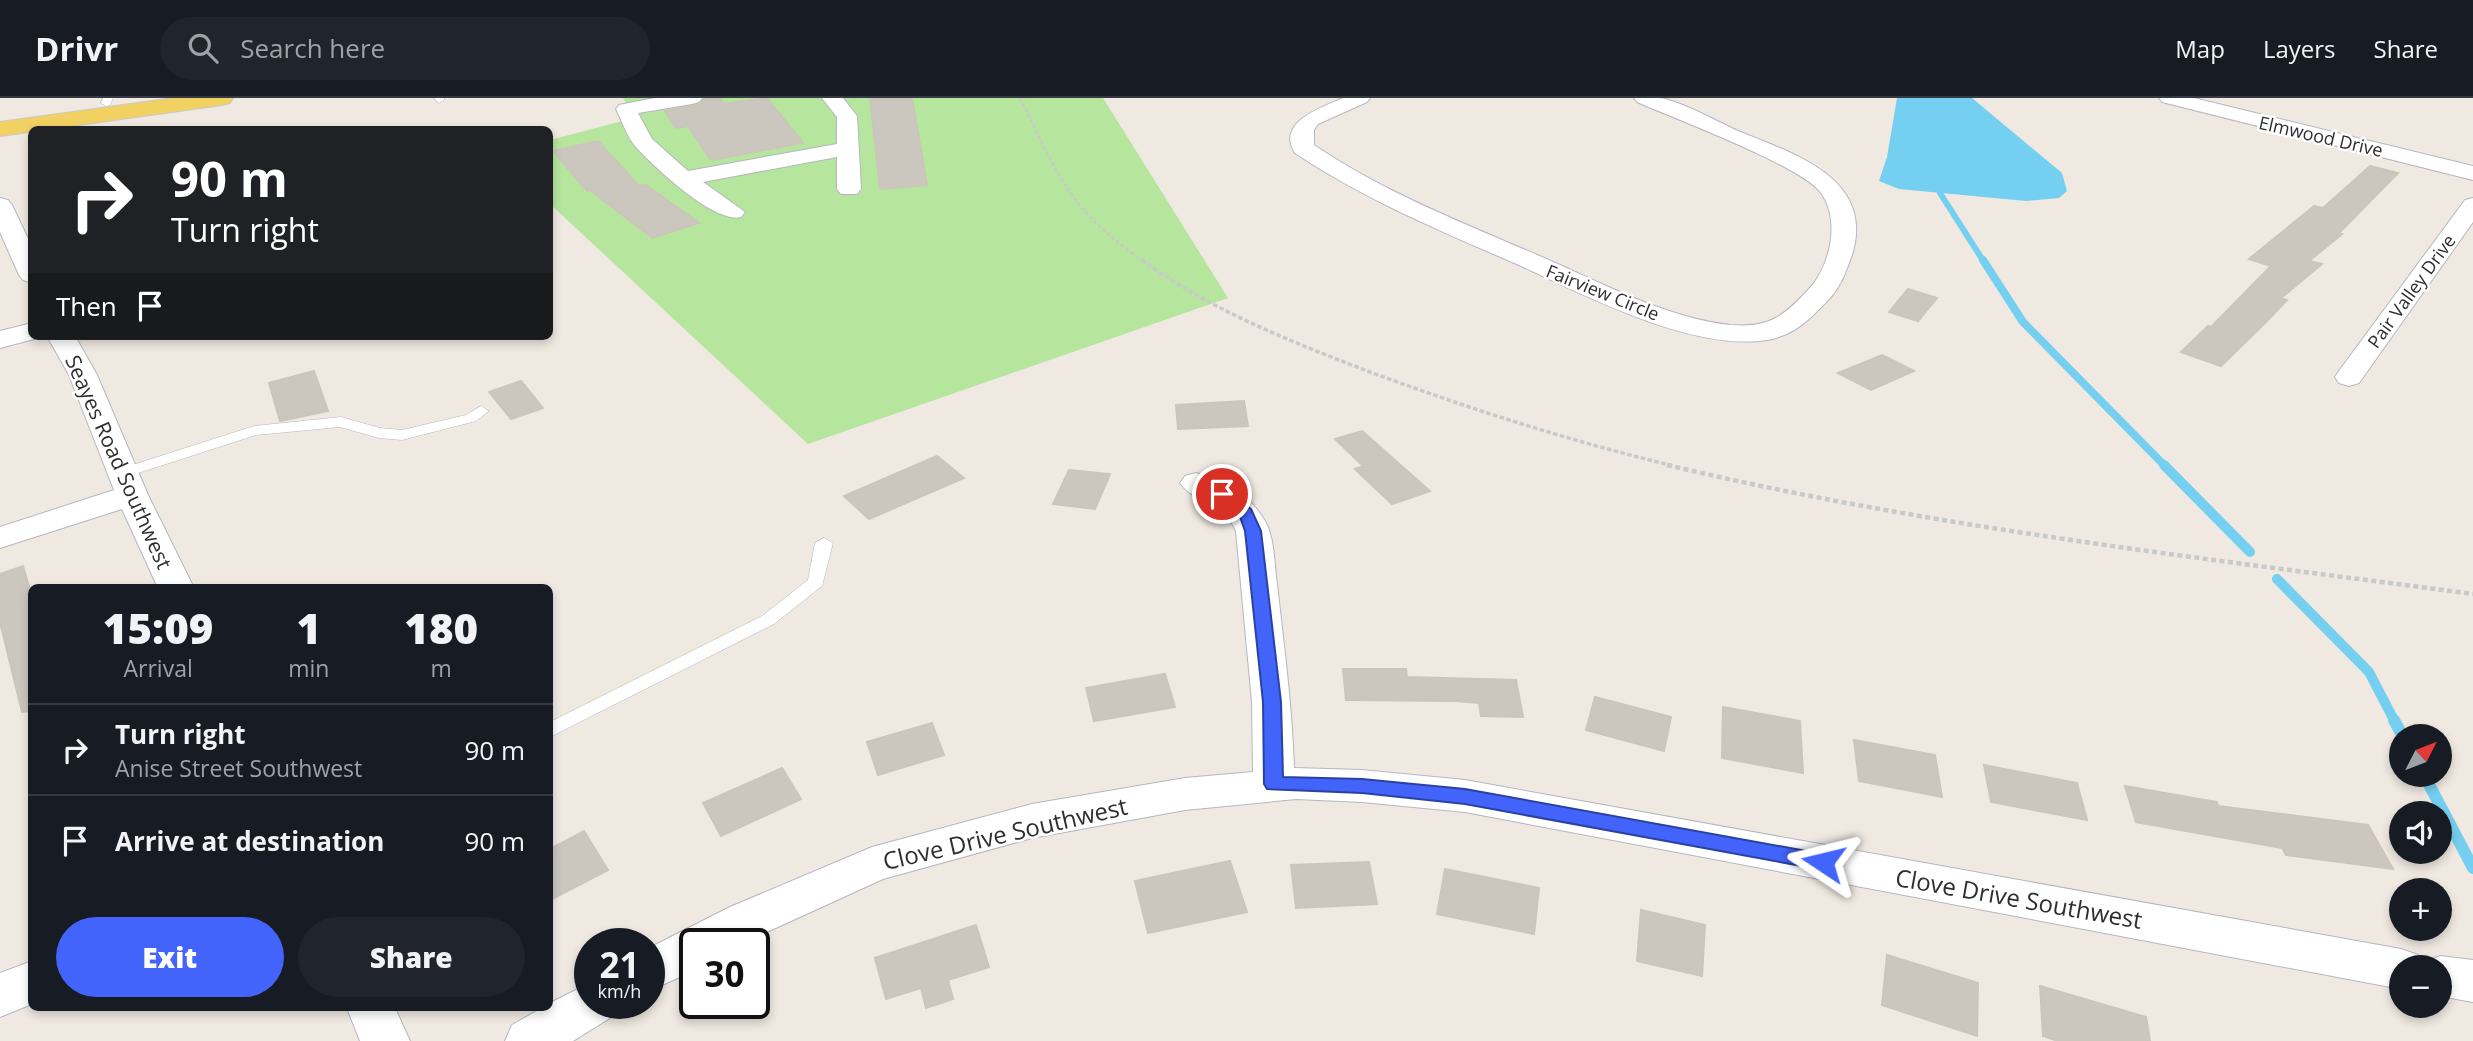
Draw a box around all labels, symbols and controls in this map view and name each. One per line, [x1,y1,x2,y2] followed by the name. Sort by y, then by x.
[160,17,650,80] search box
[35,26,118,71] text: Drivr
[184,29,222,67] icon: search
[240,30,385,66] text: Search here
[2175,32,2225,65] text: Map
[2263,32,2336,65] text: Layers
[2374,32,2438,65] text: Share
[2257,110,2385,162] street label: Elmwood Drive
[171,145,288,211] text: 90 m
[56,154,147,245] icon: right
[171,208,319,251] text: Turn right
[2362,229,2460,353] street label: Pair Valley Drive
[1543,258,1663,326] street label: Fairview Circle
[131,287,169,325] icon: arrive
[56,288,117,324] text: Then
[59,351,179,573] street label: Seayes Road Southwest
[1192,464,1252,524] pin
[1203,475,1241,513] icon: arrive
[103,599,213,656] text: 15:09
[297,599,321,656] text: 1
[404,599,478,656] text: 180
[124,652,193,684] text: Arrival
[288,652,329,684] text: min
[431,652,452,684] text: m
[115,716,246,752] text: Turn right
[2389,724,2452,788] north arrow
[2389,724,2452,1018] map controls
[56,731,94,769] icon: right
[464,732,525,768] text: 90 m
[115,752,362,784] text: Anise Street Southwest
[880,789,1130,877] street label: Clove Drive Southwest
[2389,801,2452,864] button: sound
[56,822,94,860] icon: arrive
[115,823,384,859] text: Arrive at destination
[464,823,525,859] text: 90 m
[1786,825,1860,899] position arrow
[1893,860,2145,936] street label: Clove Drive Southwest
[2389,878,2452,941] button: +
[56,917,284,997] button: Exit
[298,917,525,997] button: Share
[679,928,770,1019] speed limit sign: 30
[599,941,640,988] text: 21
[2389,955,2452,1018] button: −
[598,979,641,1003] text: km/h

